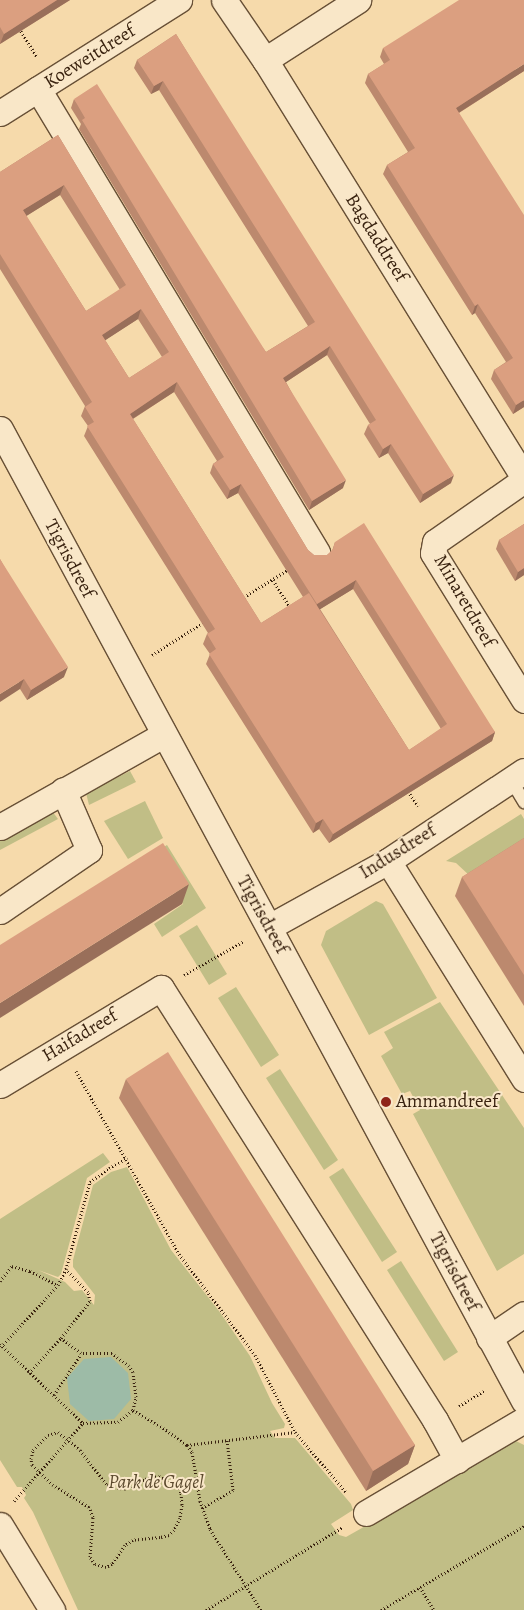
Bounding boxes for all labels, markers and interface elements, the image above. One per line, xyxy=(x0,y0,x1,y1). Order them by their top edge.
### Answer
street label: Koeweitdreef xyxy=(40,20,140,94)
street label: Bagdaddreef xyxy=(340,190,412,286)
street label: Tigrisdreef xyxy=(39,516,99,602)
street label: Minaretdreef xyxy=(428,551,500,651)
street label: Indusdreef xyxy=(356,820,440,884)
street label: Tigrisdreef xyxy=(231,872,293,958)
street label: Haifadreef xyxy=(38,1005,122,1067)
place label: Ammandreef xyxy=(396,1091,498,1113)
marker: Ammandreef xyxy=(380,1096,392,1108)
street label: Tigrisdreef xyxy=(424,1229,484,1315)
park label: Park de Gagel xyxy=(108,1472,204,1494)

